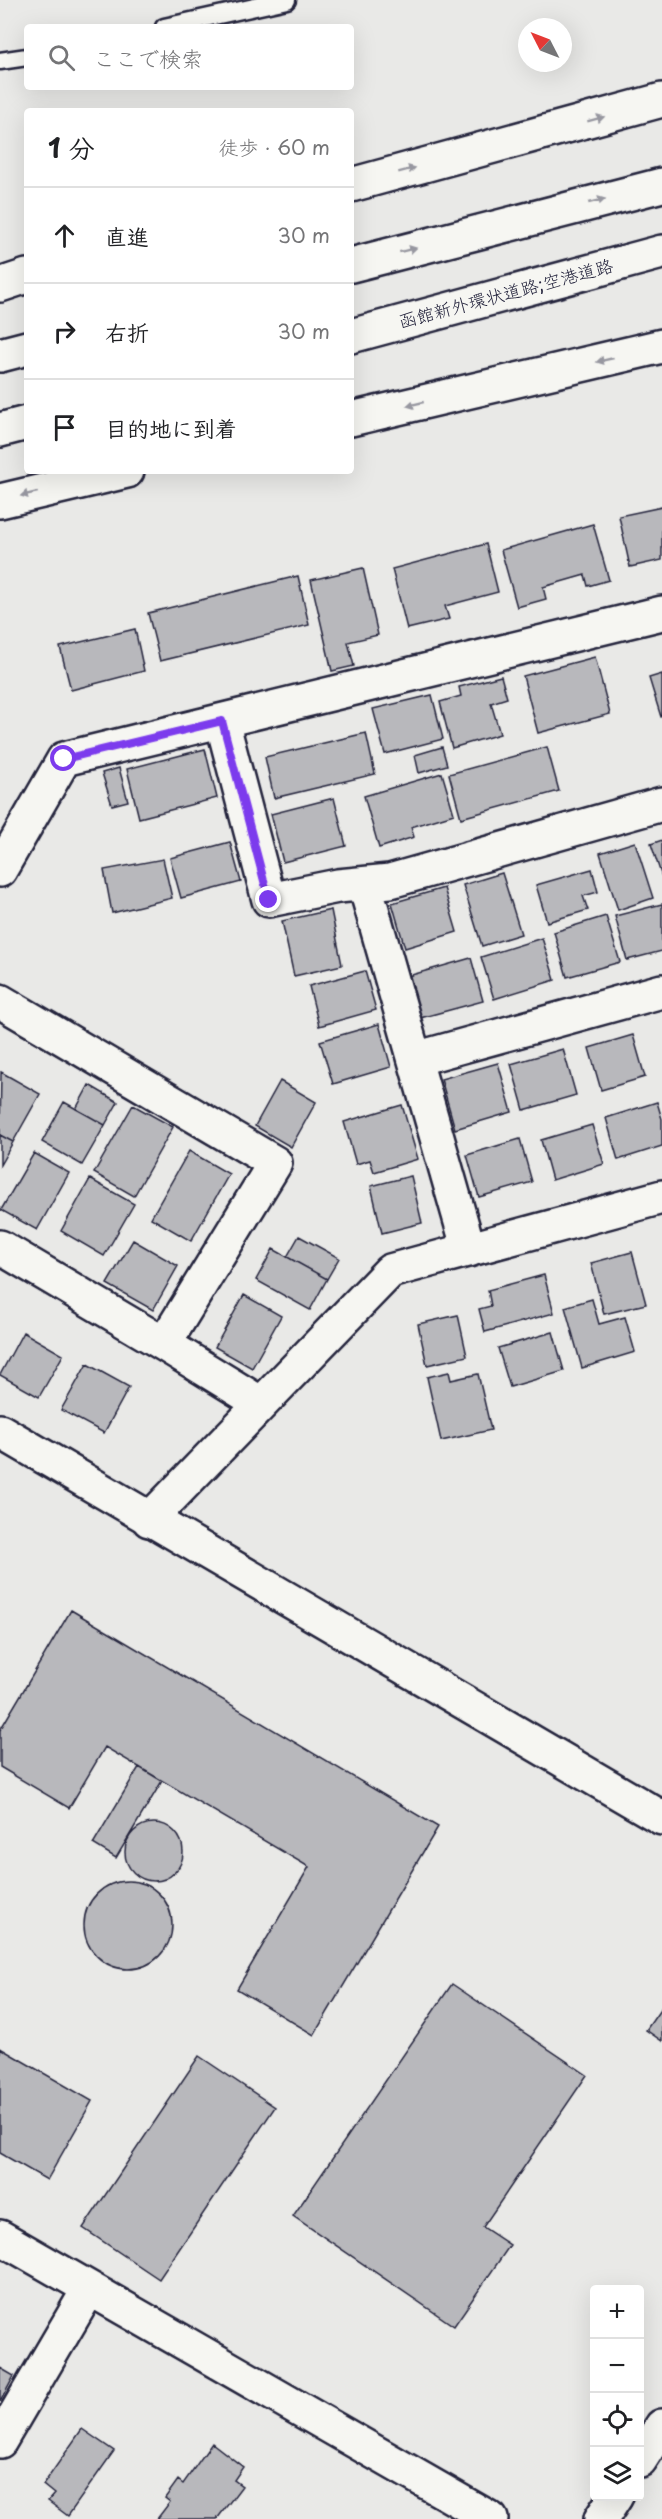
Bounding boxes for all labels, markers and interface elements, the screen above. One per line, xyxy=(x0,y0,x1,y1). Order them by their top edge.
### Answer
north arrow xyxy=(518,18,572,72)
search box xyxy=(24,24,354,90)
icon: search xyxy=(45,41,78,74)
text: ここで検索 xyxy=(93,41,203,74)
one-way arrow xyxy=(586,113,605,123)
text: 1 分 xyxy=(48,128,95,167)
text: 徒歩 · 60 m xyxy=(219,132,330,162)
one-way arrow xyxy=(399,165,417,174)
one-way arrow xyxy=(587,196,606,206)
icon: ahead xyxy=(48,219,81,252)
text: 直進 xyxy=(105,219,149,252)
text: 30 m xyxy=(277,220,330,250)
one-way arrow xyxy=(399,245,417,254)
street label: 函館新外環状道路;空港道路 xyxy=(395,251,616,334)
icon: right xyxy=(48,315,81,348)
text: 右折 xyxy=(105,315,149,348)
text: 30 m xyxy=(277,316,330,346)
one-way arrow xyxy=(596,355,614,365)
one-way arrow xyxy=(405,400,424,409)
icon: arrive xyxy=(48,411,81,444)
text: 目的地に到着 xyxy=(105,411,237,444)
one-way arrow xyxy=(20,489,38,499)
route start xyxy=(50,745,76,771)
route end xyxy=(255,886,281,912)
map controls xyxy=(590,2285,644,2501)
button: + xyxy=(590,2285,644,2339)
button: − xyxy=(590,2339,644,2393)
button: locate xyxy=(590,2393,644,2447)
button: layers xyxy=(590,2447,644,2501)

